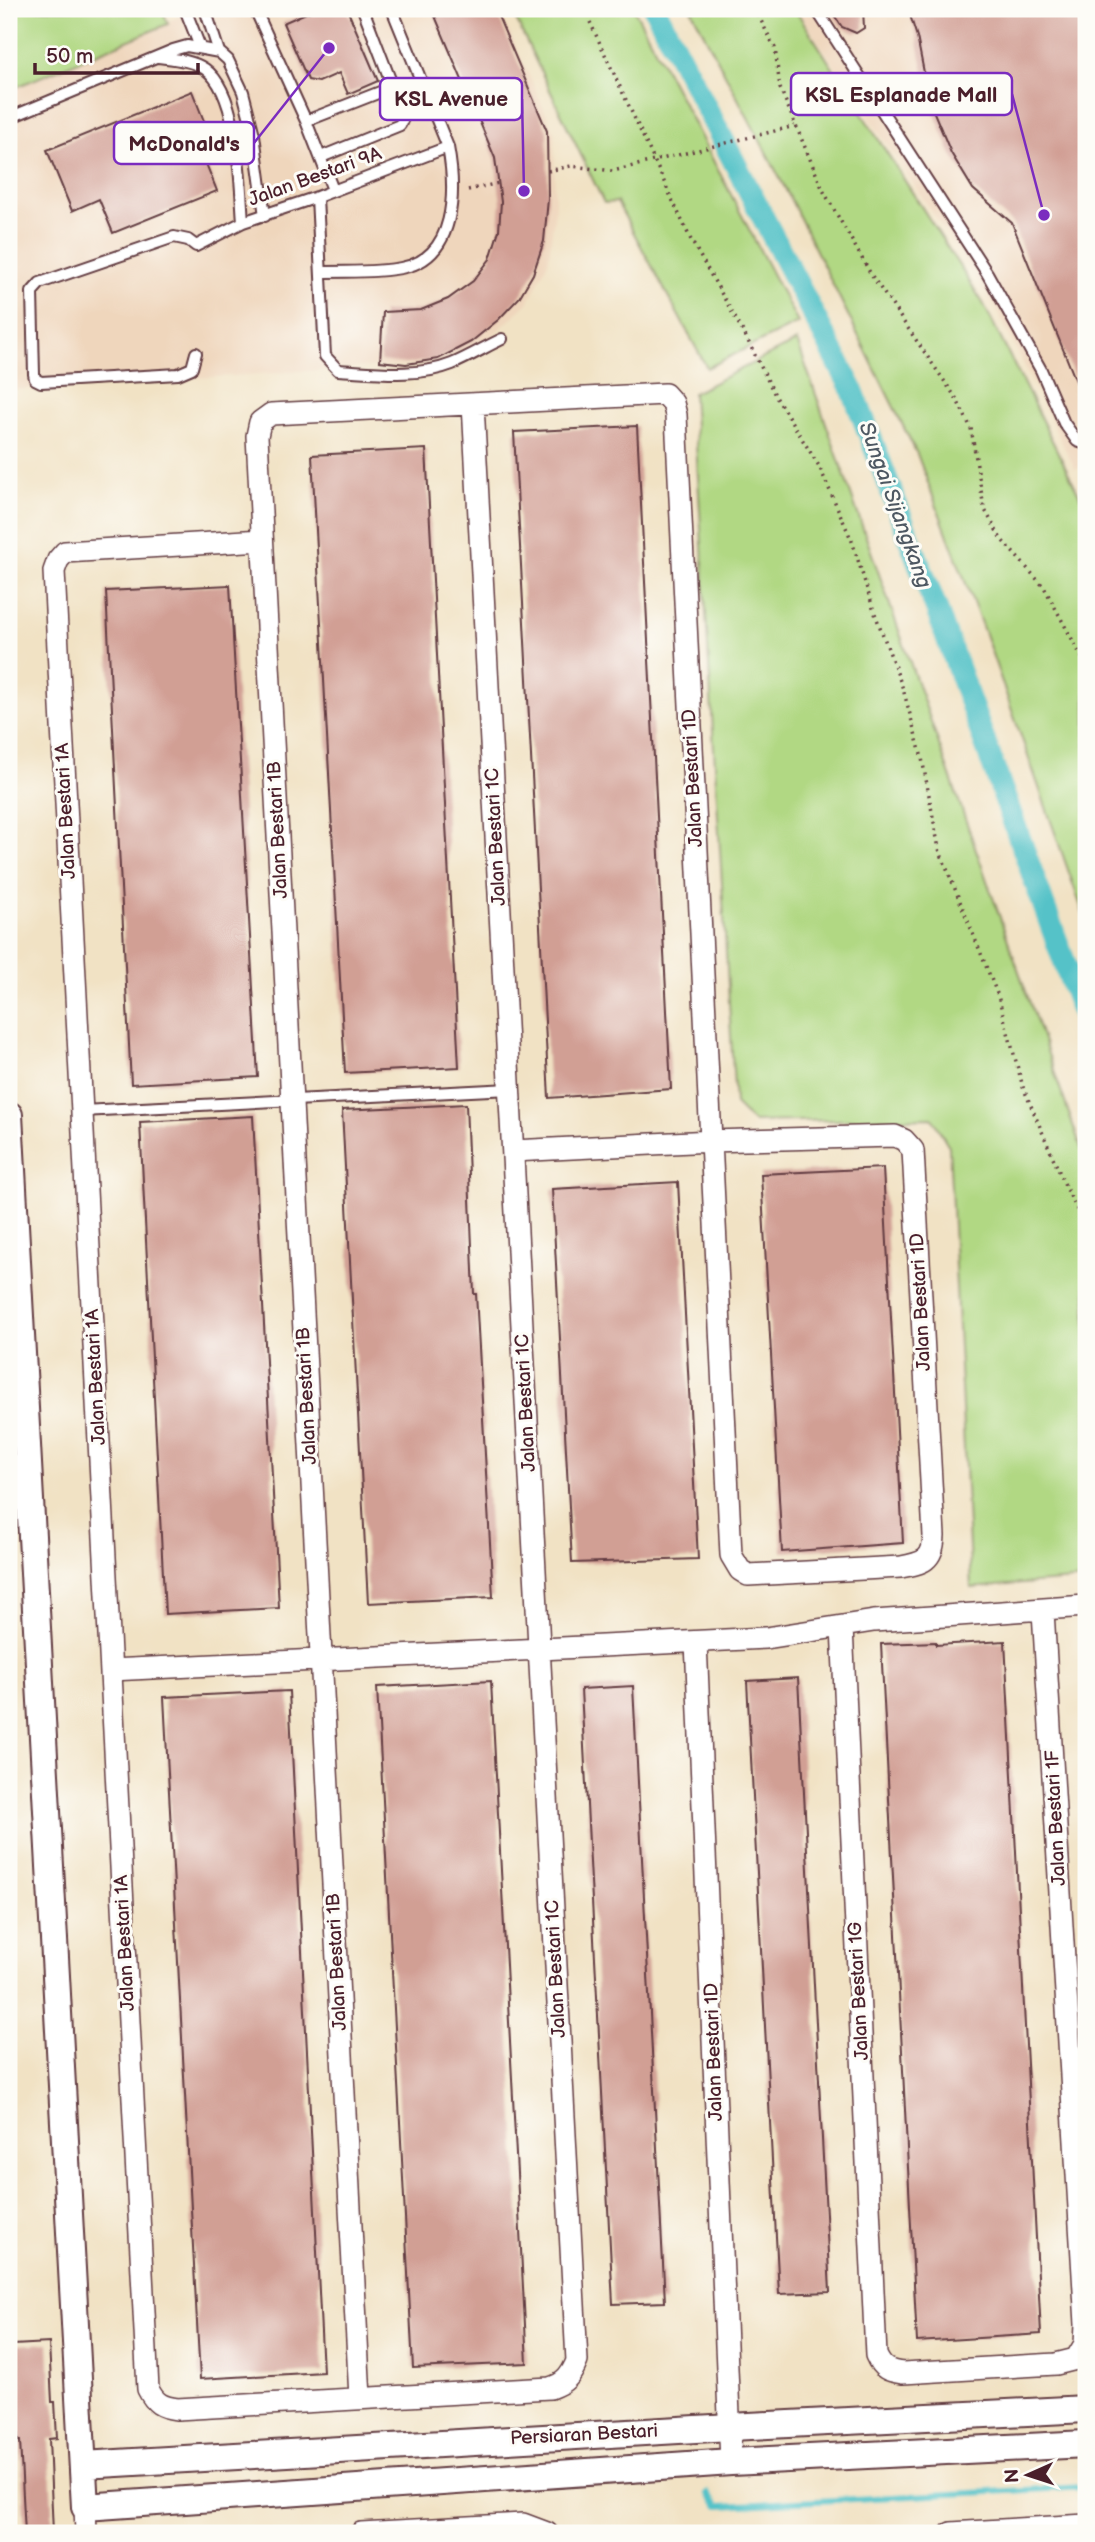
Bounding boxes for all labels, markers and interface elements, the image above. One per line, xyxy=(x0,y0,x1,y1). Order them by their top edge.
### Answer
scale bar xyxy=(35,32,198,76)
text: 50 m xyxy=(46,44,93,69)
callout: KSL Esplanade Mall xyxy=(791,73,1012,115)
callout: KSL Avenue xyxy=(380,78,522,120)
text: KSL Esplanade Mall xyxy=(805,83,997,108)
text: KSL Avenue xyxy=(394,87,508,112)
callout: McDonald's xyxy=(114,122,254,164)
text: McDonald's xyxy=(128,132,240,157)
street label: Jalan Bestari 9A xyxy=(245,142,385,212)
water label: Sungai Sijangkang xyxy=(853,419,937,592)
street label: Jalan Bestari 1D xyxy=(678,708,708,848)
street label: Jalan Bestari 1A xyxy=(51,742,81,880)
street label: Jalan Bestari 1B xyxy=(263,761,293,899)
street label: Jalan Bestari 1C xyxy=(481,767,511,907)
street label: Jalan Bestari 1D xyxy=(906,1232,936,1372)
street label: Jalan Bestari 1A xyxy=(81,1308,111,1446)
street label: Jalan Bestari 1B xyxy=(292,1327,322,1465)
street label: Jalan Bestari 1C xyxy=(511,1333,541,1473)
street label: Jalan Bestari 1F xyxy=(1041,1749,1071,1886)
street label: Jalan Bestari 1A xyxy=(110,1874,140,2012)
street label: Jalan Bestari 1B xyxy=(322,1893,352,2031)
street label: Jalan Bestari 1C xyxy=(541,1899,571,2039)
street label: Jalan Bestari 1G xyxy=(844,1921,874,2061)
street label: Jalan Bestari 1D xyxy=(700,1982,728,2122)
street label: Persiaran Bestari xyxy=(509,2420,659,2450)
north arrow xyxy=(993,2440,1064,2510)
text: N xyxy=(1001,2468,1024,2484)

